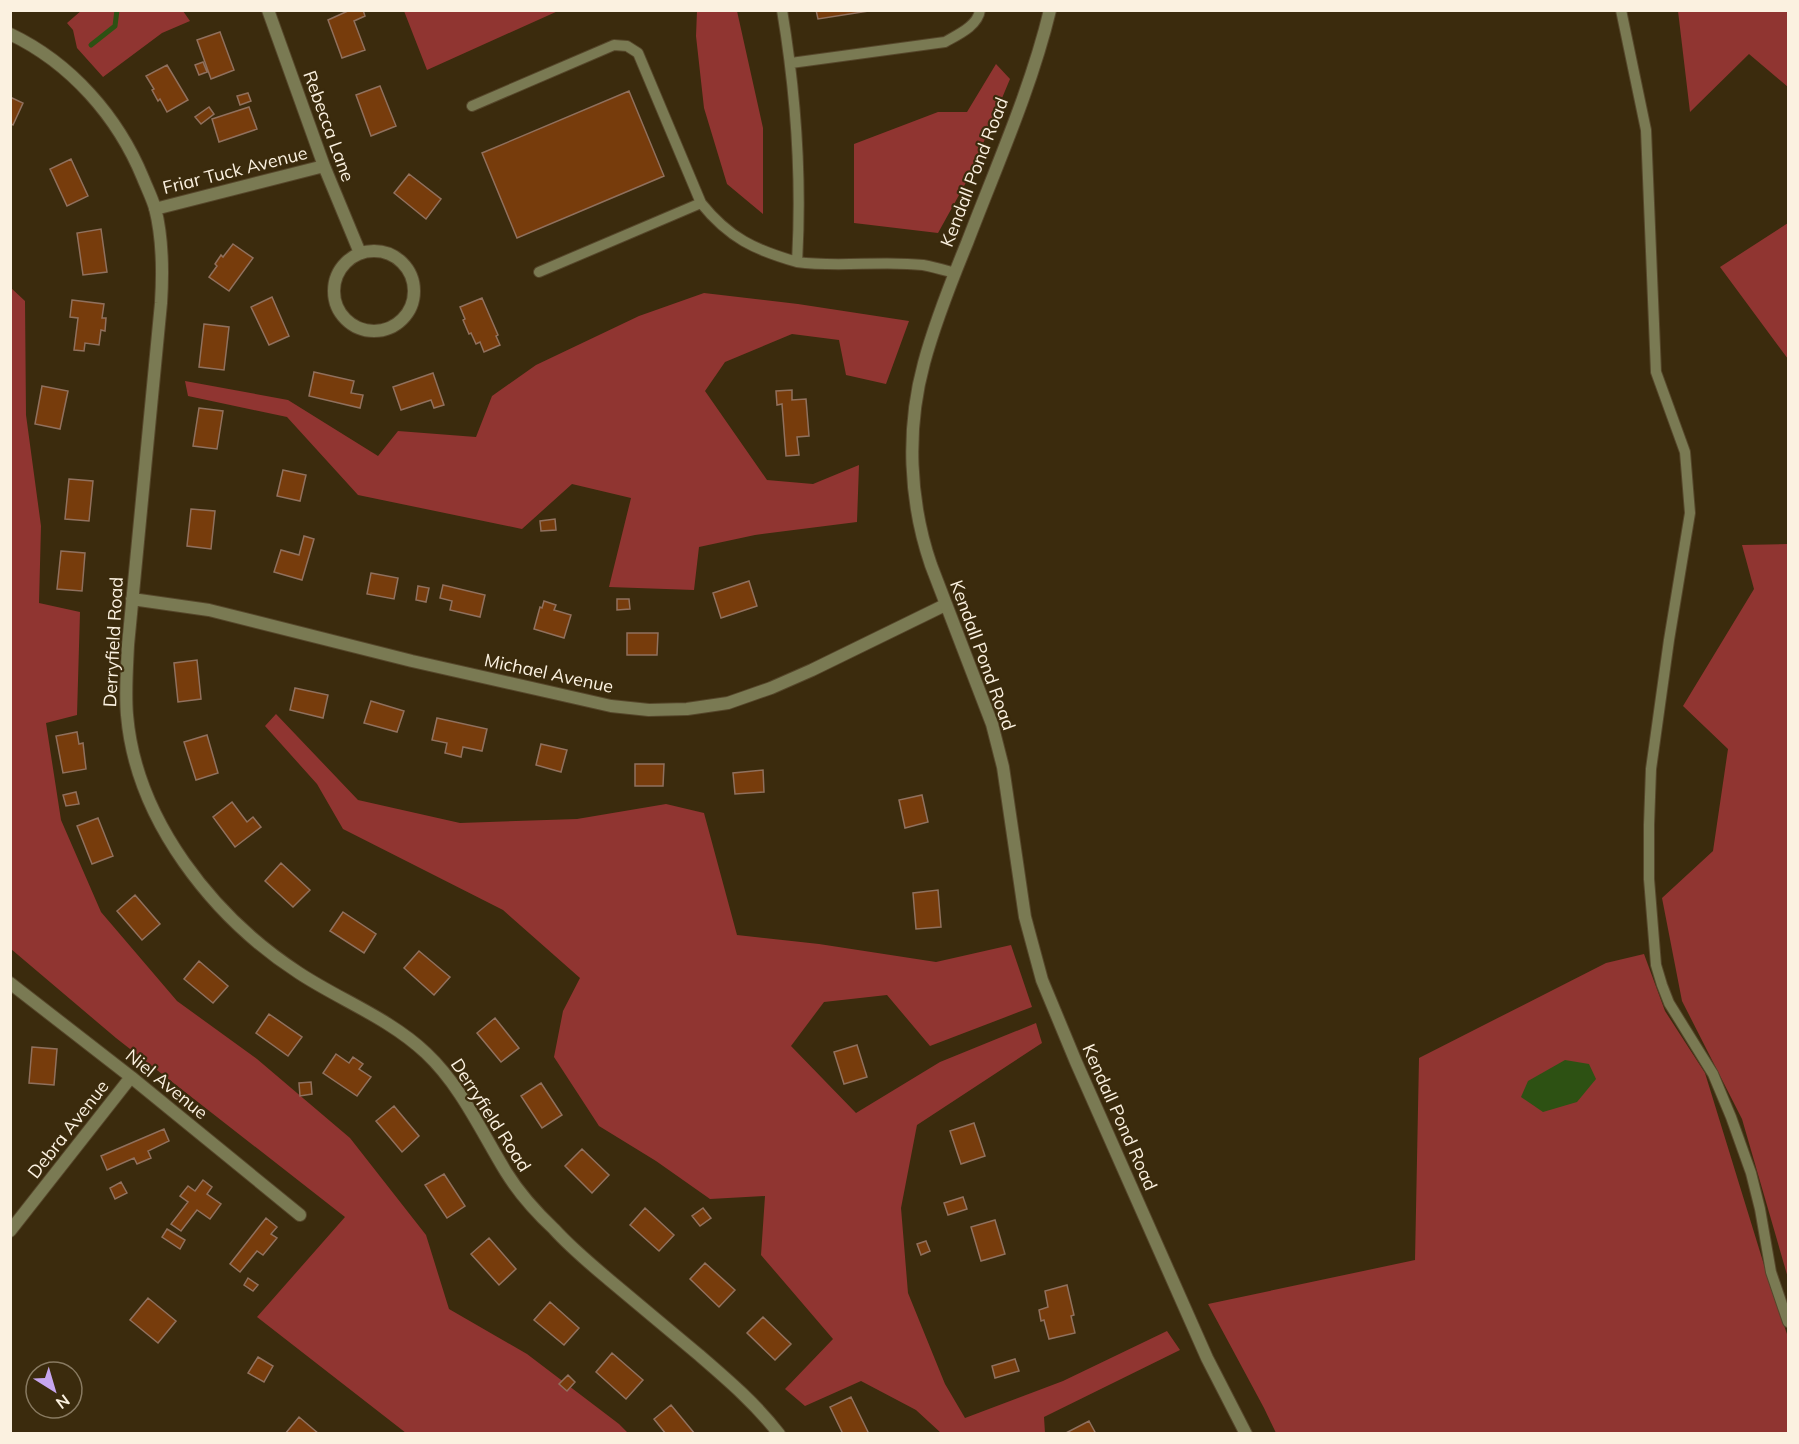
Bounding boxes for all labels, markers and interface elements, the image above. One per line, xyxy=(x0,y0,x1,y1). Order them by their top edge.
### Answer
street label: Rebecca Lane xyxy=(298,67,360,185)
street label: Kendall Pond Road xyxy=(935,94,1013,250)
street label: Friar Tuck Avenue xyxy=(160,141,310,199)
street label: Derryfield Road xyxy=(98,576,128,708)
street label: Kendall Pond Road xyxy=(945,577,1021,733)
street label: Michael Avenue xyxy=(482,648,616,698)
street label: Kendall Pond Road xyxy=(1077,1040,1163,1194)
street label: Niel Avenue xyxy=(121,1044,213,1124)
street label: Derryfield Road xyxy=(446,1054,536,1176)
street label: Debra Avenue xyxy=(22,1075,114,1183)
north arrow xyxy=(24,1360,84,1420)
text: N xyxy=(52,1390,74,1414)

